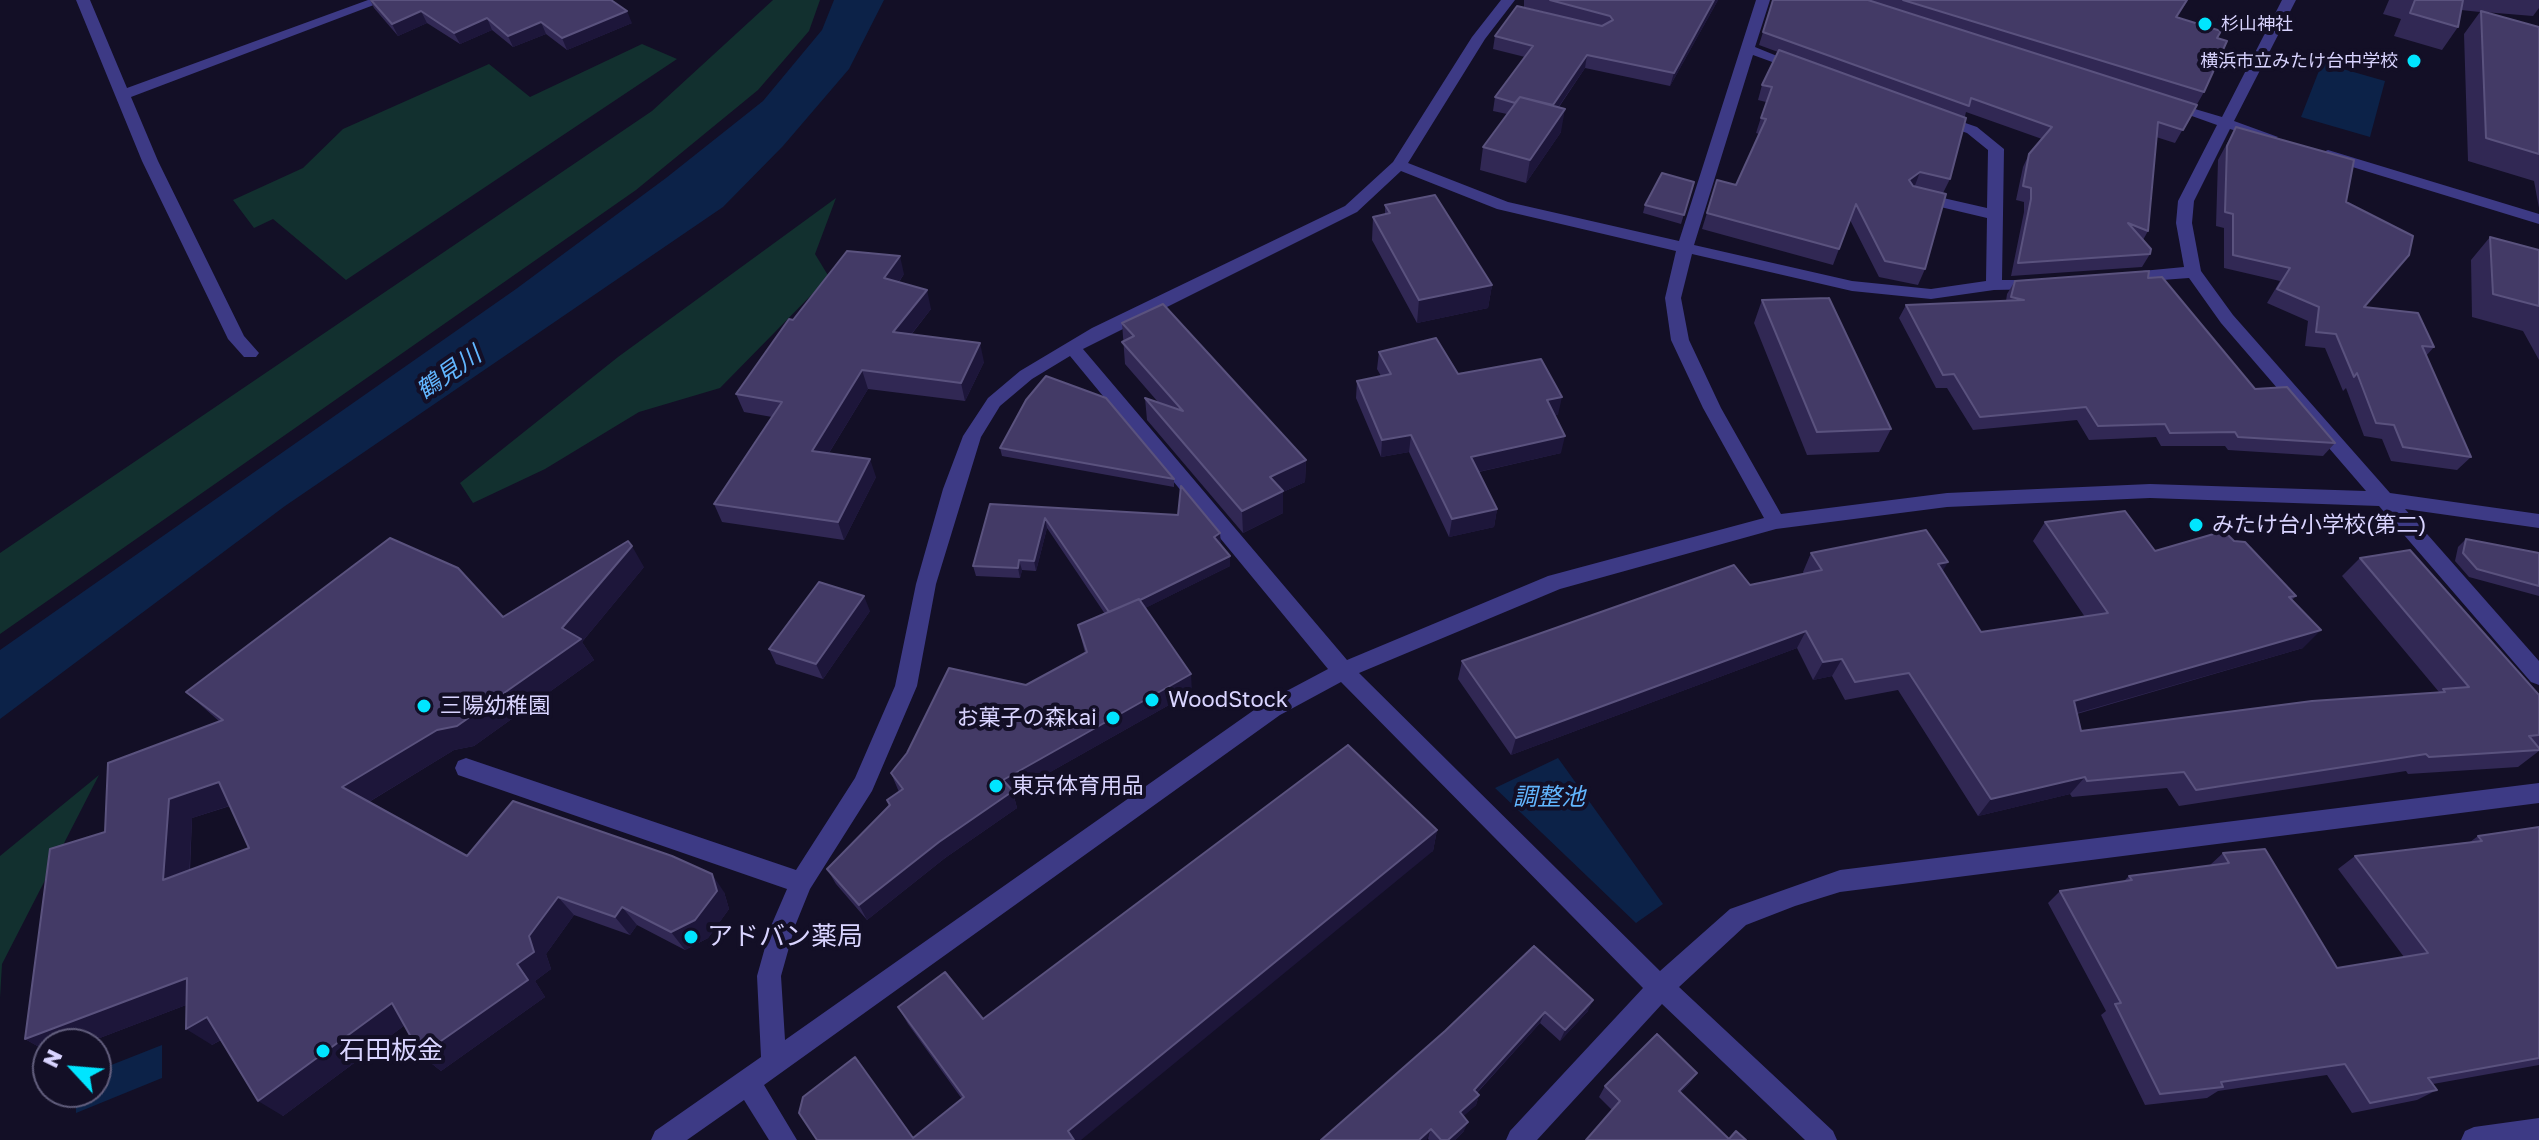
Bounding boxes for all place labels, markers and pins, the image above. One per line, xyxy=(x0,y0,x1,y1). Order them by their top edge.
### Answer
place label: 杉山神社 xyxy=(2221,13,2293,35)
marker: 杉山神社 xyxy=(2196,15,2214,33)
place label: 横浜市立みたけ台中学校 xyxy=(2200,50,2398,72)
marker: 横浜市立みたけ台中学校 xyxy=(2405,52,2423,70)
place label: みたけ台小学校(第二) xyxy=(2212,512,2427,538)
marker: みたけ台小学校(第二) xyxy=(2187,516,2205,534)
place label: WoodStock xyxy=(1168,687,1288,713)
marker: WoodStock xyxy=(1143,691,1161,709)
place label: 三陽幼稚園 xyxy=(440,693,550,719)
marker: 三陽幼稚園 xyxy=(415,697,433,715)
place label: お菓子の森kai xyxy=(956,705,1097,731)
marker: お菓子の森kai xyxy=(1104,709,1122,727)
place label: 東京体育用品 xyxy=(1012,773,1144,799)
marker: 東京体育用品 xyxy=(987,777,1005,795)
place label: アドバン薬局 xyxy=(707,921,863,953)
marker: アドバン薬局 xyxy=(682,928,700,946)
place label: 石田板金 xyxy=(339,1035,443,1067)
marker: 石田板金 xyxy=(314,1042,332,1060)

